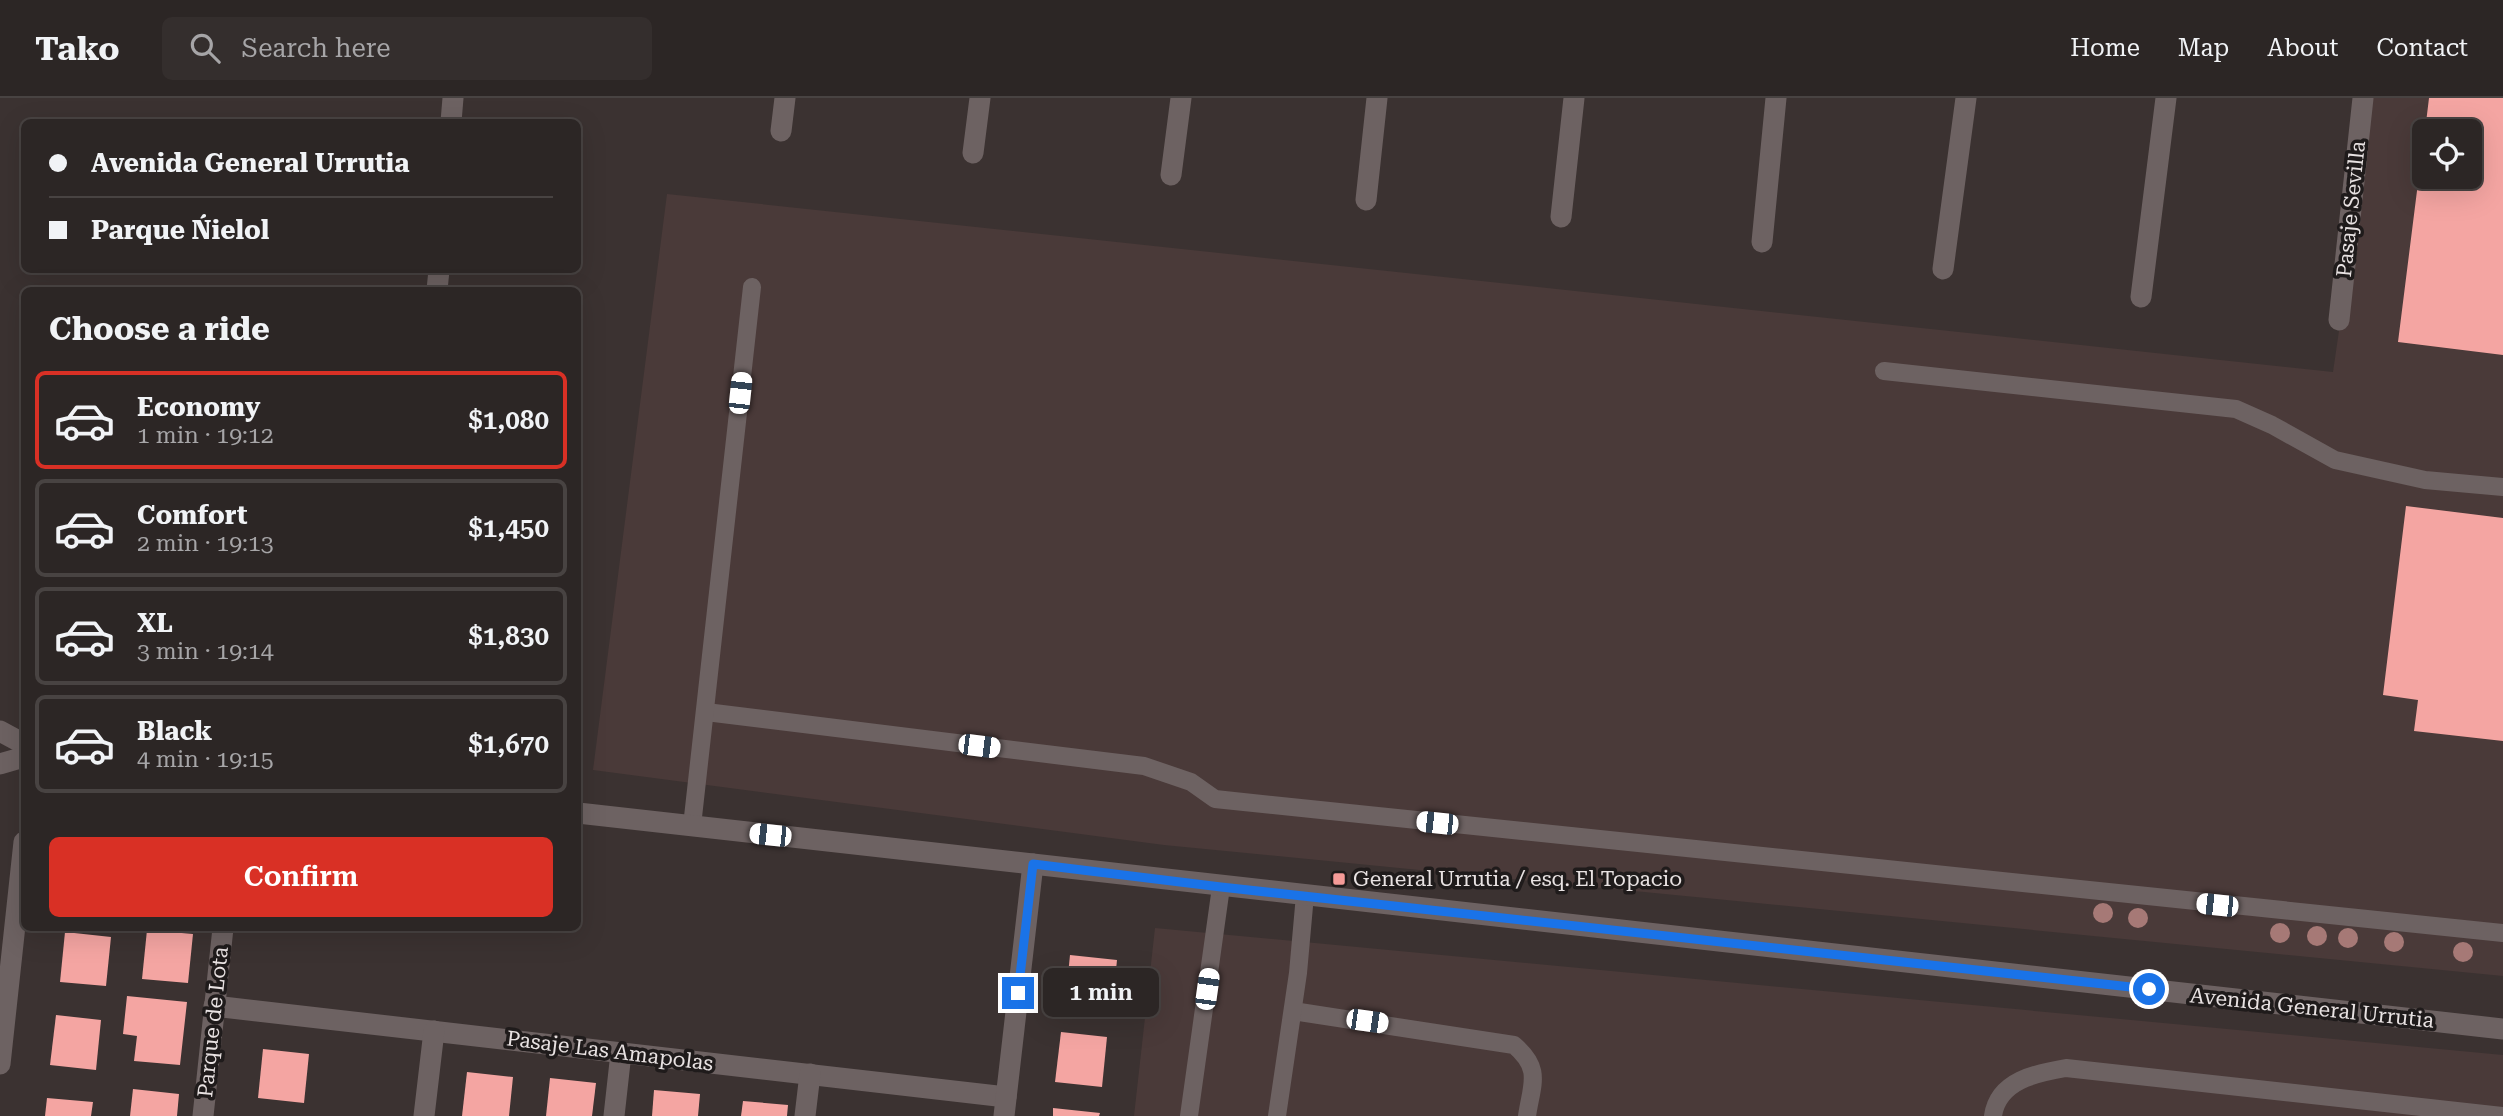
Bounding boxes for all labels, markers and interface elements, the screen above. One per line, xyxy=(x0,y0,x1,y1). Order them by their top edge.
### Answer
search box xyxy=(162,17,652,80)
text: Tako xyxy=(35,29,120,68)
icon: search xyxy=(186,29,224,67)
text: Search here xyxy=(242,33,390,63)
text: Home xyxy=(2070,34,2140,62)
text: Map xyxy=(2178,34,2229,62)
text: About xyxy=(2267,34,2338,62)
text: Contact xyxy=(2376,34,2468,62)
map controls xyxy=(2412,119,2482,189)
button: locate xyxy=(2412,119,2482,189)
street label: Pasaje Sevilla xyxy=(2332,139,2370,278)
text: Avenida General Urrutia xyxy=(91,148,409,178)
text: Parque Ńielol xyxy=(91,215,269,245)
text: Choose a ride xyxy=(49,310,270,348)
car xyxy=(728,371,753,415)
icon: car xyxy=(53,389,116,452)
text: Economy xyxy=(137,392,260,422)
text: $1,080 xyxy=(468,405,549,435)
text: 1 min · 19:12 xyxy=(137,422,274,449)
icon: car xyxy=(53,497,116,560)
text: Comfort xyxy=(137,500,247,530)
text: $1,450 xyxy=(468,513,549,543)
text: 2 min · 19:13 xyxy=(137,530,274,557)
icon: car xyxy=(53,605,116,668)
text: XL xyxy=(137,608,173,638)
text: $1,830 xyxy=(468,621,549,651)
text: 3 min · 19:14 xyxy=(137,638,274,665)
icon: car xyxy=(53,713,116,776)
text: Black xyxy=(137,716,212,746)
text: $1,670 xyxy=(468,729,549,759)
car xyxy=(957,733,1002,759)
text: 4 min · 19:15 xyxy=(137,746,274,773)
car xyxy=(1416,810,1459,836)
car xyxy=(749,822,792,848)
button: Confirm xyxy=(49,837,553,917)
place label: General Urrutia / esq. El Topacio xyxy=(1353,867,1682,891)
marker: General Urrutia / esq. El Topacio xyxy=(1331,871,1347,887)
car xyxy=(2196,892,2239,918)
street label: Parque de Lota xyxy=(193,945,233,1099)
car xyxy=(1194,967,1221,1011)
callout: 1 min xyxy=(1042,968,1158,1018)
route start xyxy=(2133,973,2165,1005)
route end xyxy=(1002,977,1034,1009)
text: 1 min xyxy=(1069,979,1133,1006)
street label: Avenida General Urrutia xyxy=(2189,983,2436,1033)
car xyxy=(1345,1008,1390,1034)
street label: Pasaje Las Amapolas xyxy=(505,1026,715,1076)

